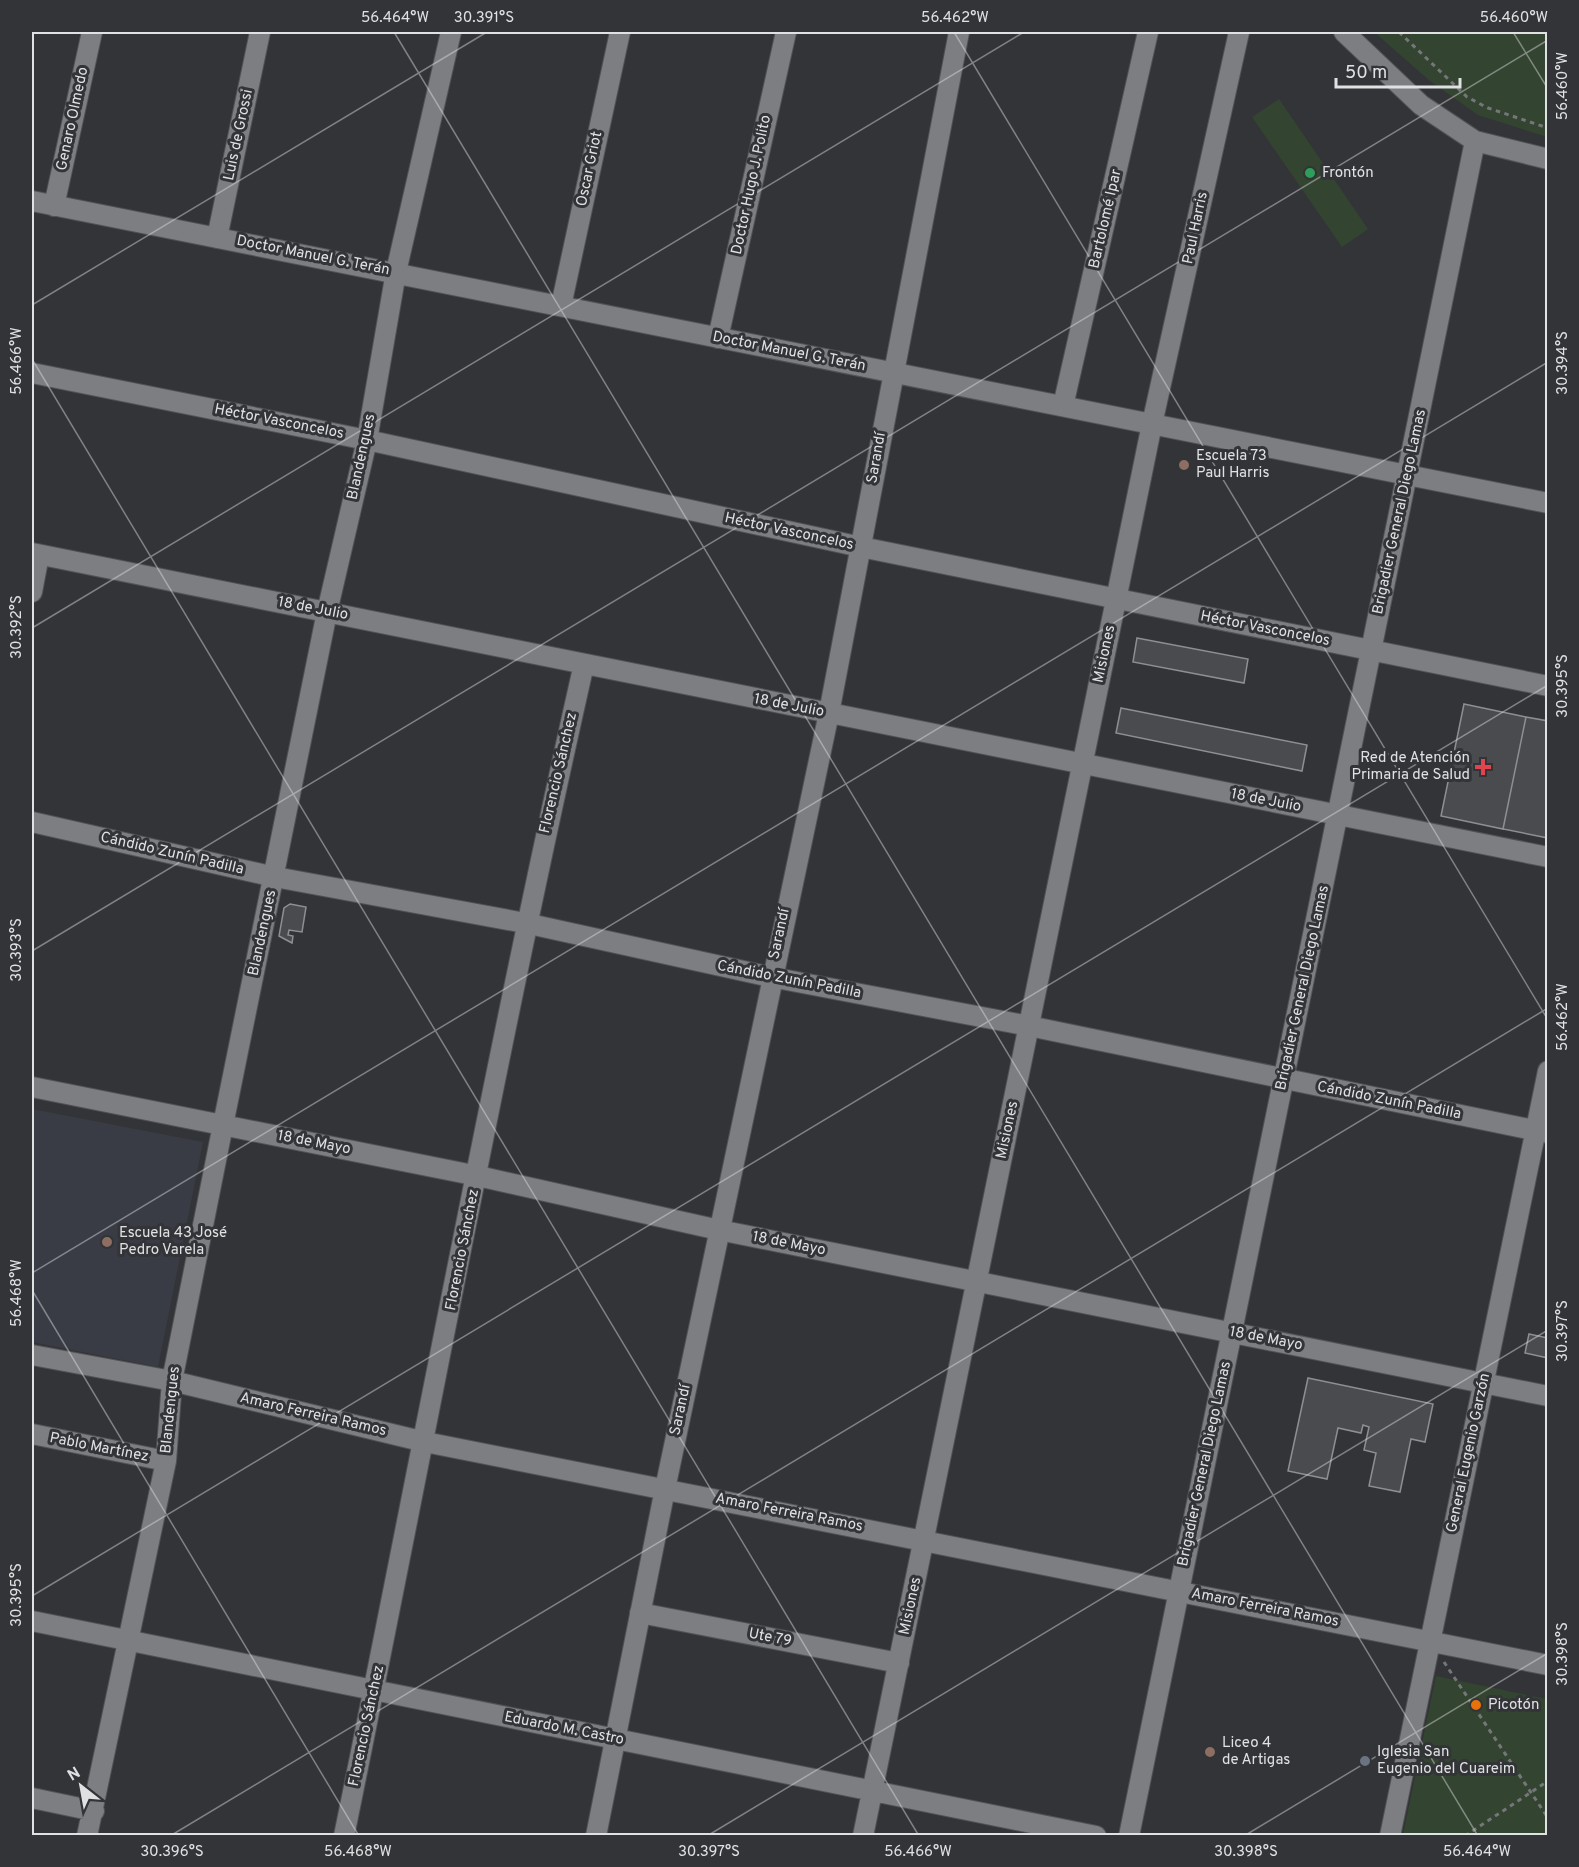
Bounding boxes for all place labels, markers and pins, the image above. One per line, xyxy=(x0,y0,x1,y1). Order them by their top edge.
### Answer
place label: Frontón xyxy=(1322,164,1374,183)
marker: Frontón xyxy=(1303,166,1317,180)
place label: Escuela 73 Paul Harris xyxy=(1196,447,1269,483)
marker: Escuela 73 Paul Harris xyxy=(1177,458,1191,472)
place label: Red de Atención Primaria de Salud xyxy=(1352,749,1470,785)
marker: Red de Atención Primaria de Salud xyxy=(1474,758,1492,776)
place label: Escuela 43 José Pedro Varela xyxy=(119,1224,227,1260)
marker: Escuela 43 José Pedro Varela xyxy=(100,1235,114,1249)
place label: Picotón xyxy=(1488,1696,1539,1715)
marker: Picotón xyxy=(1469,1698,1483,1712)
place label: Liceo 4 de Artigas xyxy=(1222,1734,1290,1770)
place label: Iglesia San Eugenio del Cuareim xyxy=(1377,1743,1515,1779)
marker: Liceo 4 de Artigas xyxy=(1203,1745,1217,1759)
marker: Iglesia San Eugenio del Cuareim xyxy=(1358,1754,1372,1768)

